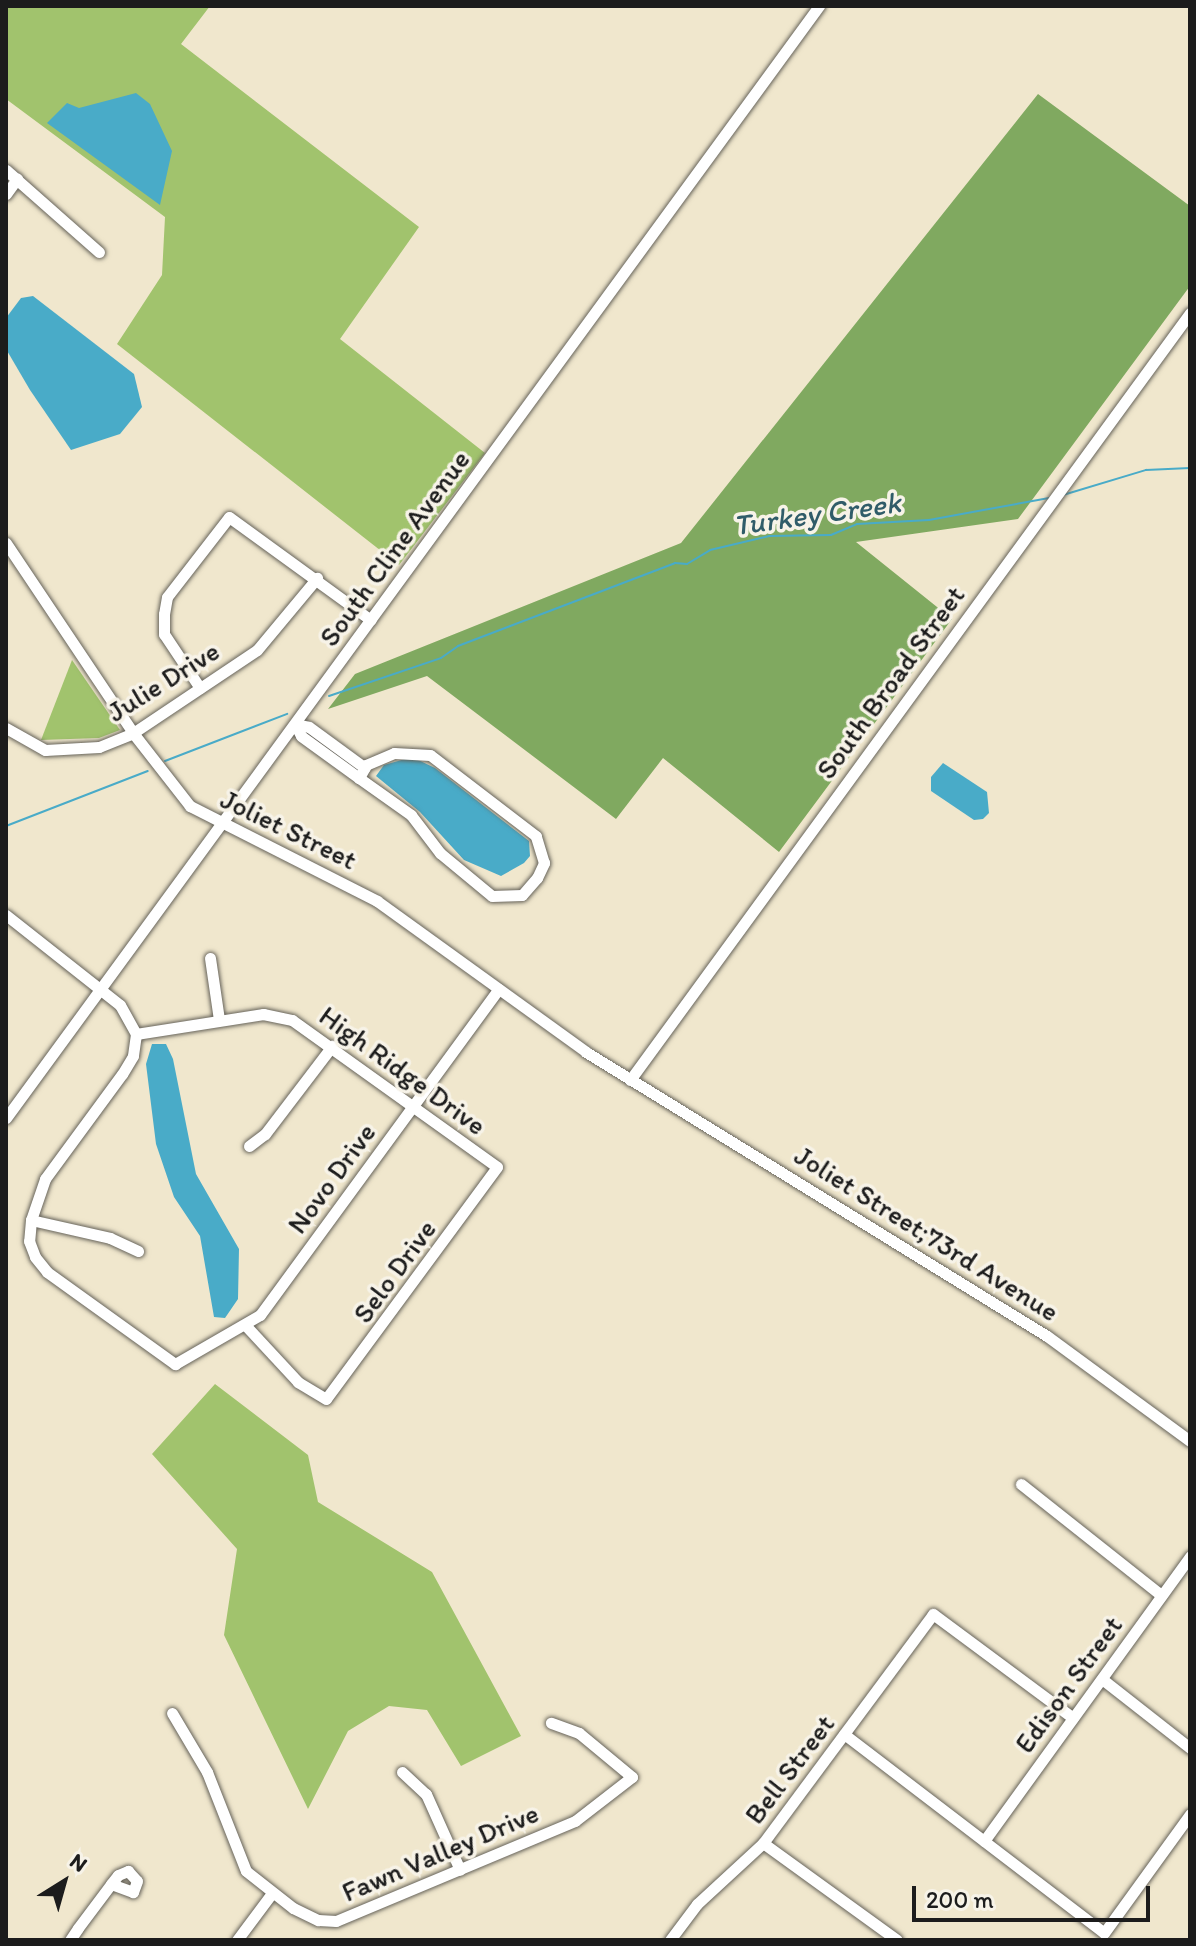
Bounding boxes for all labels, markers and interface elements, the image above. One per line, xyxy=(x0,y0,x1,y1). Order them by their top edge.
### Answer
street label: South Cline Avenue xyxy=(312,444,476,652)
water label: Turkey Creek xyxy=(731,484,903,544)
street label: South Broad Street xyxy=(809,579,971,785)
street label: Julie Drive xyxy=(100,633,226,729)
street label: Joliet Street xyxy=(216,782,362,876)
street label: High Ridge Drive xyxy=(313,998,493,1142)
street label: Novo Drive xyxy=(279,1116,383,1240)
street label: Joliet Street;73rd Avenue xyxy=(790,1138,1064,1328)
street label: Selo Drive xyxy=(345,1212,443,1330)
street label: Edison Street xyxy=(1007,1609,1129,1759)
street label: Bell Street xyxy=(737,1708,841,1830)
street label: Fawn Valley Drive xyxy=(337,1796,543,1908)
north arrow xyxy=(24,1842,104,1922)
text: N xyxy=(65,1847,93,1878)
scale bar xyxy=(916,1870,1154,1920)
text: 200 m xyxy=(926,1885,994,1914)

